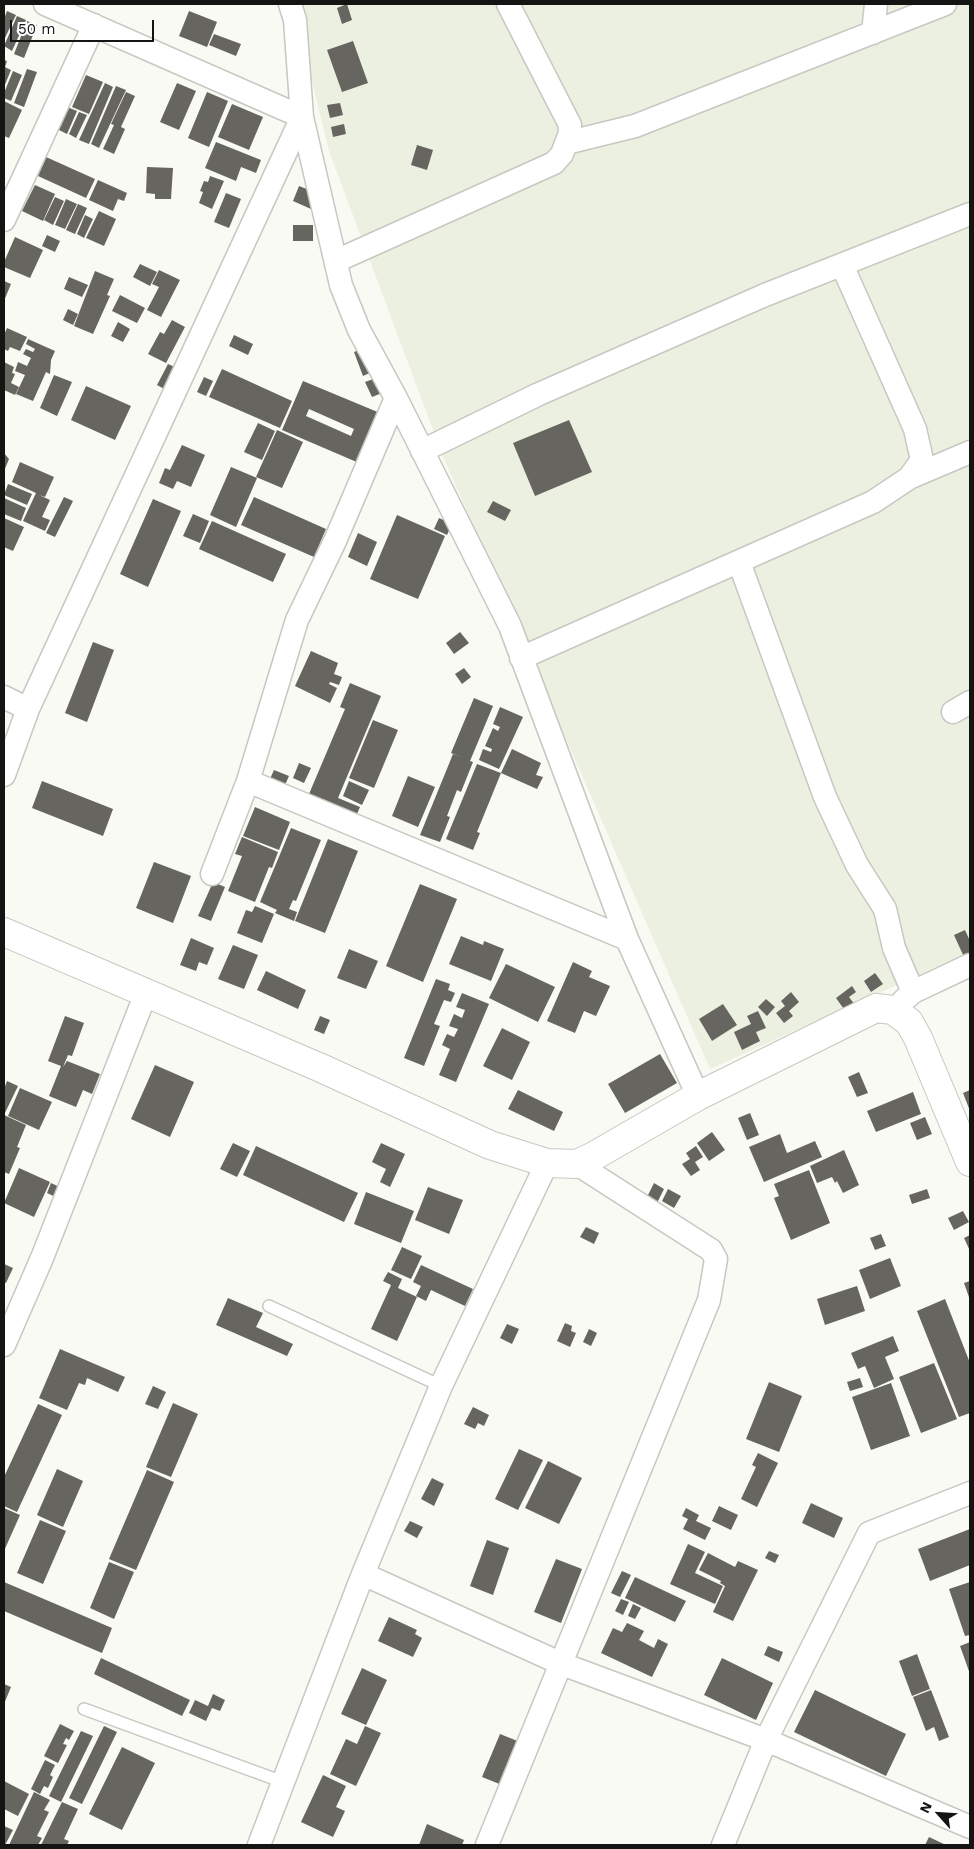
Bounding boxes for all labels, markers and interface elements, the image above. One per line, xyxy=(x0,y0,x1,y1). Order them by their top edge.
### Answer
scale bar xyxy=(12,10,156,42)
text: 50 m xyxy=(18,20,55,38)
north arrow xyxy=(914,1789,964,1839)
text: N xyxy=(916,1799,935,1816)

